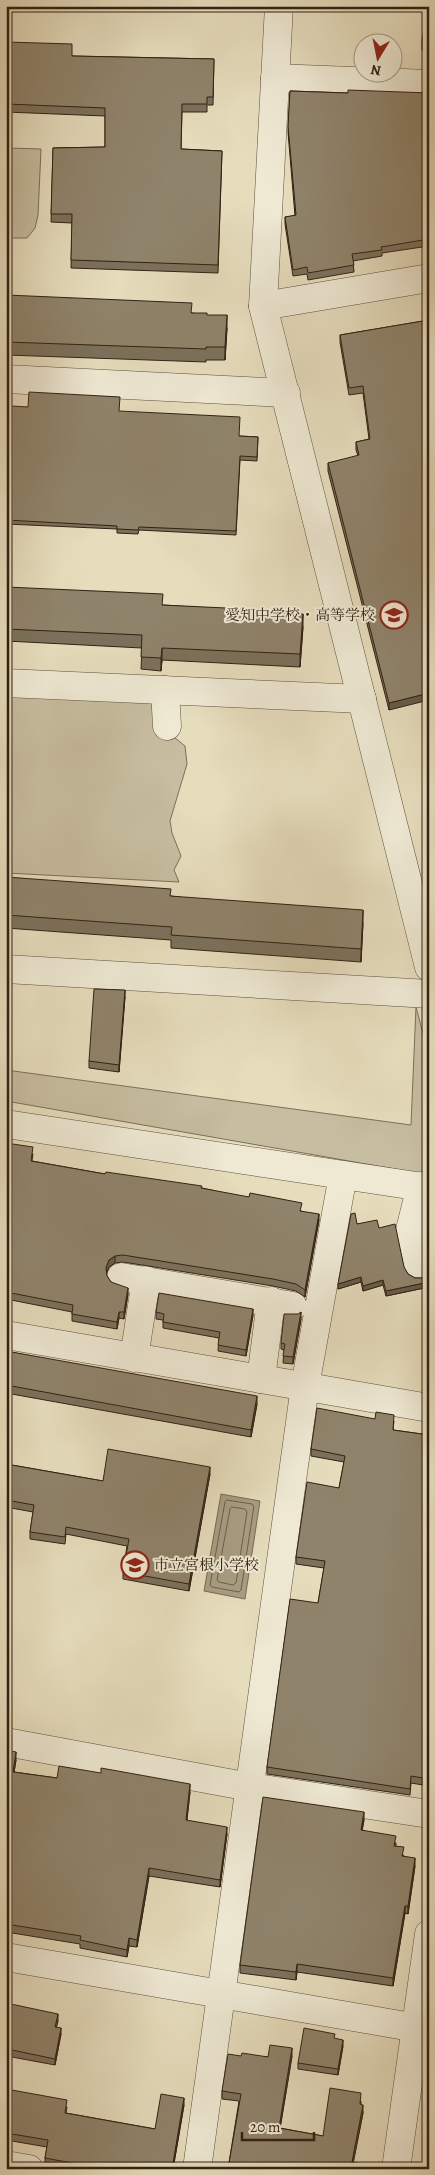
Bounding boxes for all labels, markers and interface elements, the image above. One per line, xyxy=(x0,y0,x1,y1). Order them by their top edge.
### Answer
north arrow xyxy=(352,32,402,82)
text: N xyxy=(369,60,383,81)
school or university icon: 愛知中学校・高等学校 xyxy=(379,600,409,630)
place label: 愛知中学校・高等学校 xyxy=(225,605,375,625)
school or university icon: 市立宮根小学校 xyxy=(120,1550,150,1580)
place label: 市立宮根小学校 xyxy=(154,1555,259,1575)
scale bar xyxy=(242,2110,315,2142)
text: 20 m xyxy=(250,2117,281,2137)

